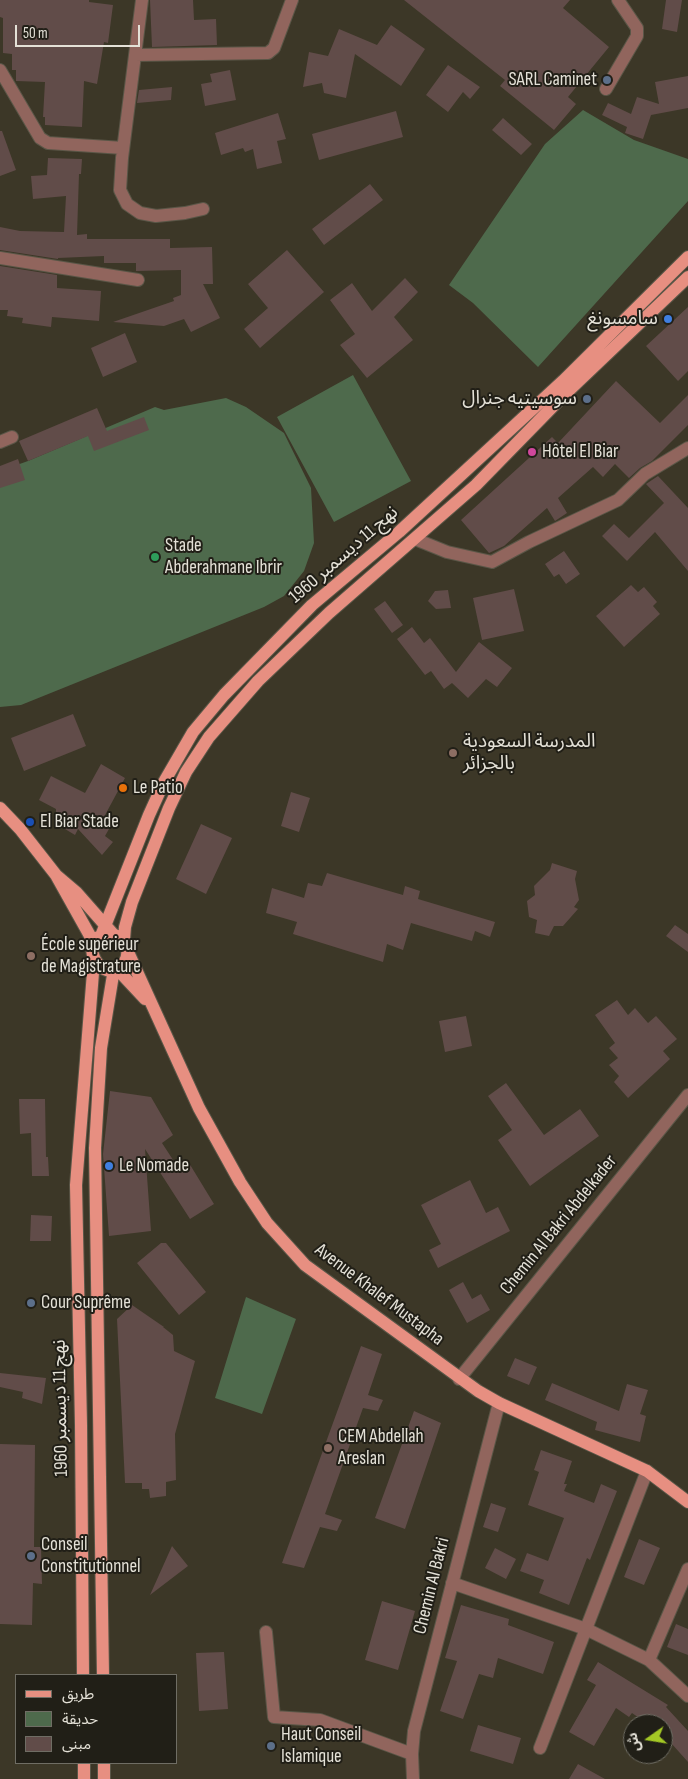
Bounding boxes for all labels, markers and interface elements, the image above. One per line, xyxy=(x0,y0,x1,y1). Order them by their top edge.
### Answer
scale bar xyxy=(18,15,142,47)
text: 50 m xyxy=(23,24,48,43)
place label: SARL Caminet xyxy=(508,69,597,91)
marker: SARL Caminet xyxy=(601,74,613,86)
place label: سامسونغ xyxy=(587,308,658,330)
marker: سامسونغ xyxy=(662,313,674,325)
place label: سوسيتيه جنرال xyxy=(462,388,577,410)
marker: سوسيتيه جنرال xyxy=(581,393,593,405)
place label: Hôtel El Biar xyxy=(542,441,619,463)
marker: Hôtel El Biar xyxy=(526,446,538,458)
street label: نهج 11 ديسمبر 1960 xyxy=(285,501,403,609)
place label: Stade Abderahmane Ibrir xyxy=(165,535,282,579)
marker: Stade Abderahmane Ibrir xyxy=(149,551,161,563)
place label: المدرسة السعودية بالجزائر xyxy=(463,731,596,775)
marker: المدرسة السعودية بالجزائر xyxy=(447,747,459,759)
place label: Le Patio xyxy=(133,777,183,799)
marker: Le Patio xyxy=(117,782,129,794)
place label: El Biar Stade xyxy=(40,811,119,833)
marker: El Biar Stade xyxy=(24,816,36,828)
place label: École supérieur de Magistrature xyxy=(41,934,141,978)
marker: École supérieur de Magistrature xyxy=(25,950,37,962)
street label: Chemin Al Bakri Abdelkader xyxy=(496,1151,622,1299)
place label: Le Nomade xyxy=(119,1155,189,1177)
marker: Le Nomade xyxy=(103,1160,115,1172)
street label: Avenue Khalef Mustapha xyxy=(310,1239,448,1351)
place label: Cour Suprême xyxy=(41,1292,131,1314)
marker: Cour Suprême xyxy=(25,1297,37,1309)
street label: نهج 11 ديسمبر 1960 xyxy=(48,1339,74,1477)
place label: CEM Abdellah Areslan xyxy=(338,1426,424,1470)
marker: CEM Abdellah Areslan xyxy=(322,1442,334,1454)
place label: Conseil Constitutionnel xyxy=(41,1534,141,1578)
street label: Chemin Al Bakri xyxy=(409,1535,455,1637)
marker: Conseil Constitutionnel xyxy=(25,1550,37,1562)
legend xyxy=(15,1674,178,1764)
text: طريق xyxy=(62,1685,94,1704)
text: حديقة xyxy=(62,1710,98,1729)
north arrow xyxy=(623,1714,673,1764)
place label: Haut Conseil Islamique xyxy=(281,1724,361,1768)
text: ش xyxy=(623,1731,644,1754)
text: مبنى xyxy=(62,1735,91,1754)
marker: Haut Conseil Islamique xyxy=(265,1740,277,1752)

